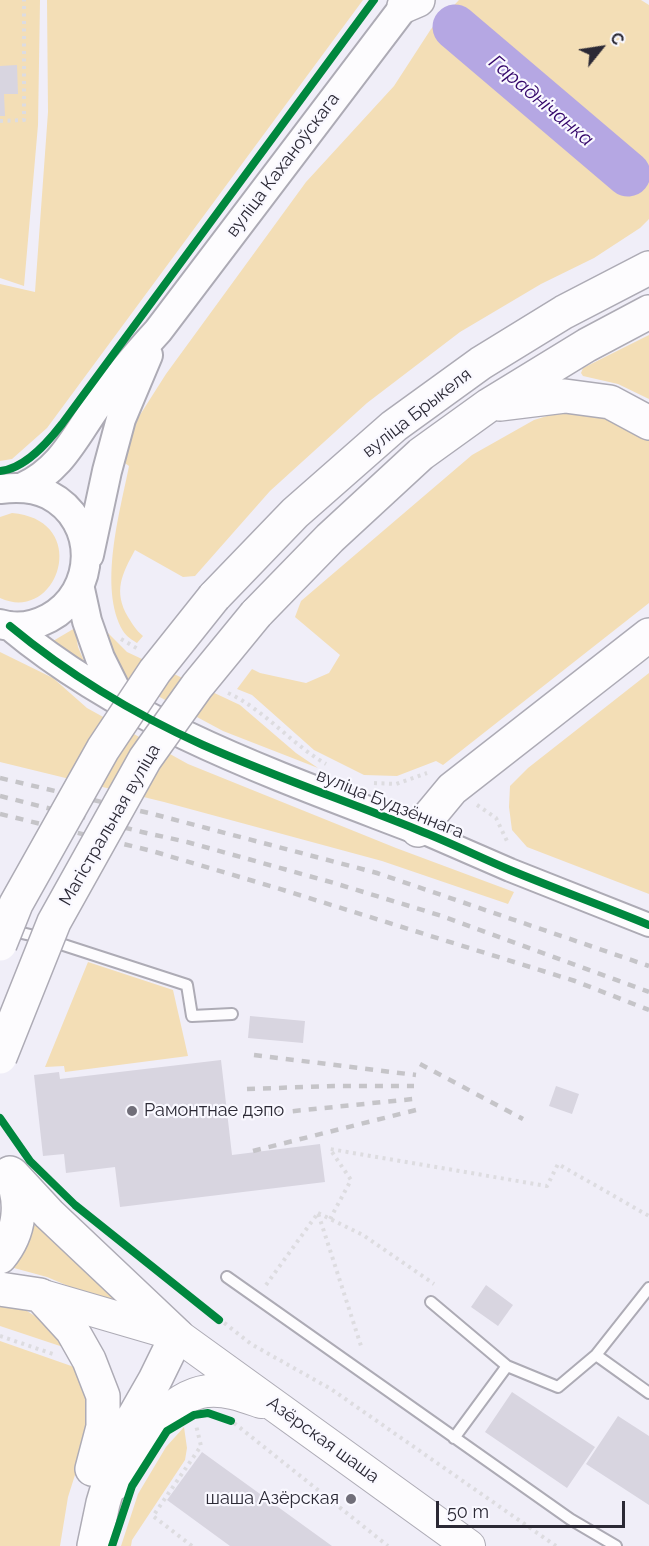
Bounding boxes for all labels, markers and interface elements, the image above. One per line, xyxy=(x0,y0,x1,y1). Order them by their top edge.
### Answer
north arrow xyxy=(571,18,631,78)
text: С xyxy=(606,29,628,48)
water label: Гараднічанка xyxy=(484,50,598,152)
street label: вуліца Каханоўскага xyxy=(222,89,344,241)
street label: вуліца Брыкеля xyxy=(358,364,476,462)
street label: Магістральная вуліца xyxy=(55,740,165,910)
street label: вуліца Будзённага xyxy=(313,765,467,843)
place label: Рамонтнае дэпо xyxy=(144,1100,284,1122)
marker: Рамонтнае дэпо xyxy=(125,1104,139,1118)
street label: Азёрская шаша xyxy=(263,1392,383,1488)
place label: шаша Азёрская xyxy=(206,1488,339,1510)
scale bar xyxy=(439,1489,628,1527)
marker: шаша Азёрская xyxy=(344,1492,358,1506)
text: 50 m xyxy=(447,1501,489,1522)

